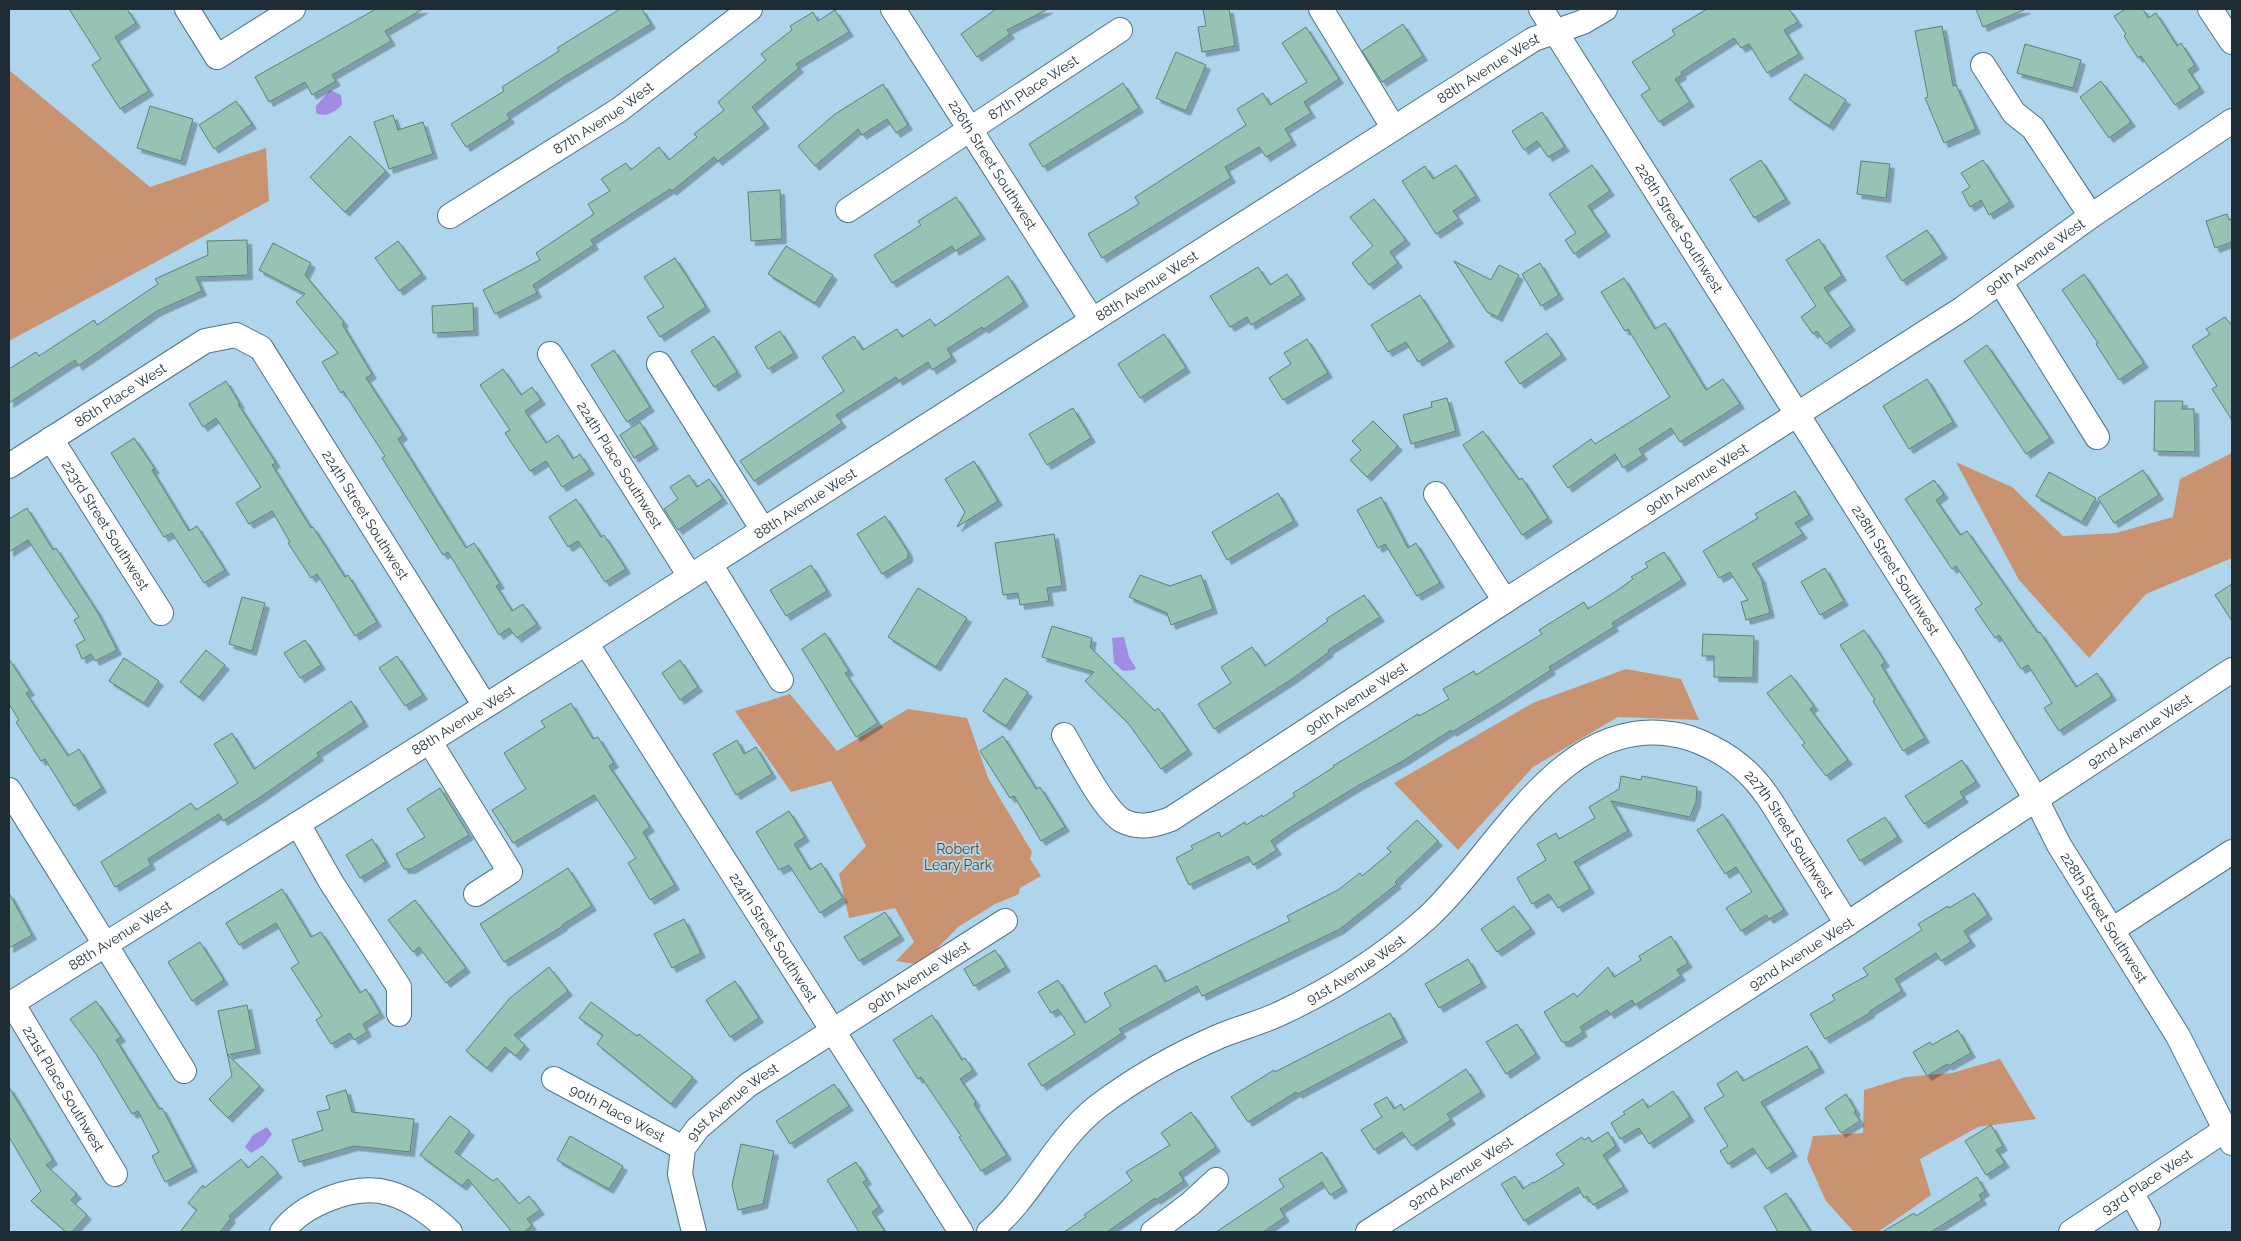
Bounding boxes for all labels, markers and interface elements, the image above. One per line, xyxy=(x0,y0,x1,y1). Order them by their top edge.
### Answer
street label: 88th Avenue West xyxy=(1434,30,1542,107)
street label: 87th Place West xyxy=(985,52,1081,123)
street label: 87th Avenue West xyxy=(550,78,657,157)
street label: 226th Street Southwest xyxy=(945,97,1040,233)
street label: 228th Street Southwest xyxy=(1632,160,1727,296)
street label: 90th Avenue West xyxy=(1982,215,2088,297)
street label: 88th Avenue West xyxy=(1093,247,1201,324)
street label: 86th Place West xyxy=(71,360,169,430)
street label: 224th Place Southwest xyxy=(574,398,666,531)
street label: 90th Avenue West xyxy=(1643,440,1751,517)
street label: 224th Street Southwest xyxy=(319,447,412,583)
street label: 223rd Street Southwest xyxy=(59,457,153,593)
street label: 88th Avenue West xyxy=(751,465,860,542)
street label: 228th Street Southwest xyxy=(1849,502,1943,638)
street label: 90th Avenue West xyxy=(1302,659,1411,737)
street label: 88th Avenue West xyxy=(409,682,518,758)
street label: 92nd Avenue West xyxy=(2085,691,2195,771)
street label: 227th Street Southwest xyxy=(1742,767,1837,901)
park label: Robert Leary Park xyxy=(924,841,993,873)
street label: 228th Street Southwest xyxy=(2058,849,2151,986)
street label: 224th Street Southwest xyxy=(726,870,821,1005)
street label: 88th Avenue West xyxy=(66,897,175,974)
street label: 92nd Avenue West xyxy=(1746,914,1857,993)
street label: 91st Avenue West xyxy=(1304,931,1409,1007)
street label: 90th Avenue West xyxy=(864,937,973,1015)
street label: 221st Place Southwest xyxy=(20,1023,108,1155)
street label: 91st Avenue West xyxy=(683,1060,782,1144)
street label: 90th Place West xyxy=(567,1081,668,1145)
street label: 92nd Avenue West xyxy=(1405,1133,1516,1212)
street label: 93rd Place West xyxy=(2099,1146,2195,1217)

